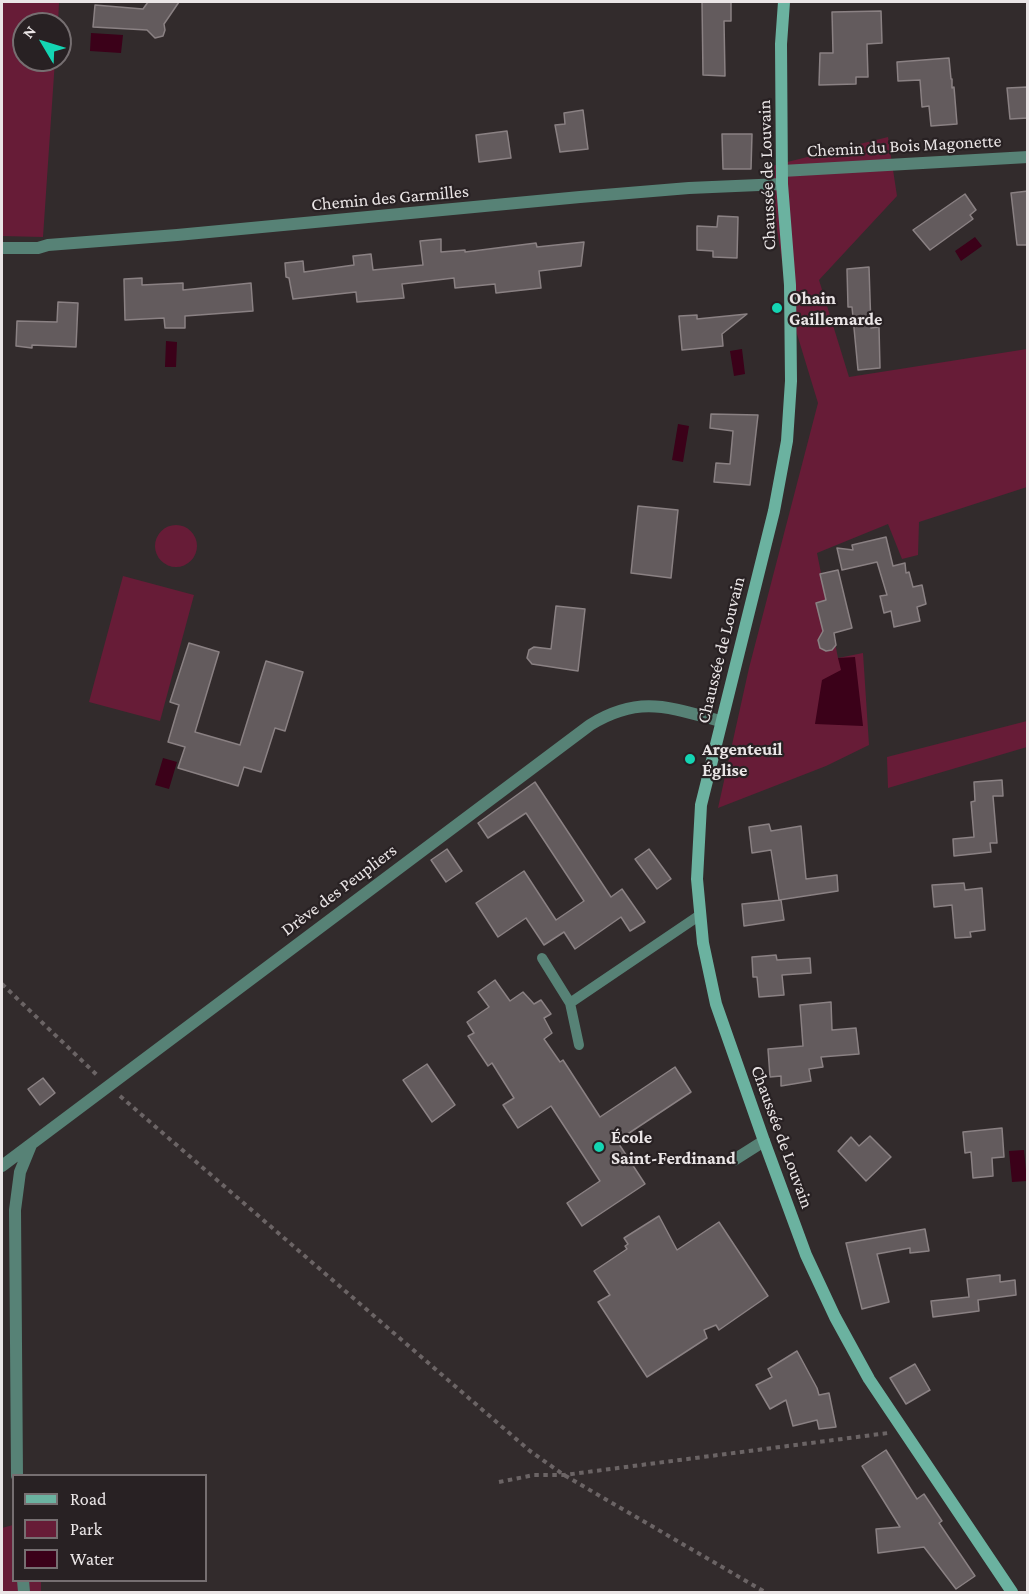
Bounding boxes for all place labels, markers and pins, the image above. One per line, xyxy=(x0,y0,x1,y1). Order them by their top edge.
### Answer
place label: Ohain Gaillemarde xyxy=(789,287,882,330)
marker: Ohain Gaillemarde xyxy=(770,301,784,315)
place label: Argenteuil Église xyxy=(702,738,783,780)
marker: Argenteuil Église xyxy=(683,752,697,766)
place label: École Saint-Ferdinand xyxy=(611,1126,736,1168)
marker: École Saint-Ferdinand xyxy=(592,1140,606,1154)

